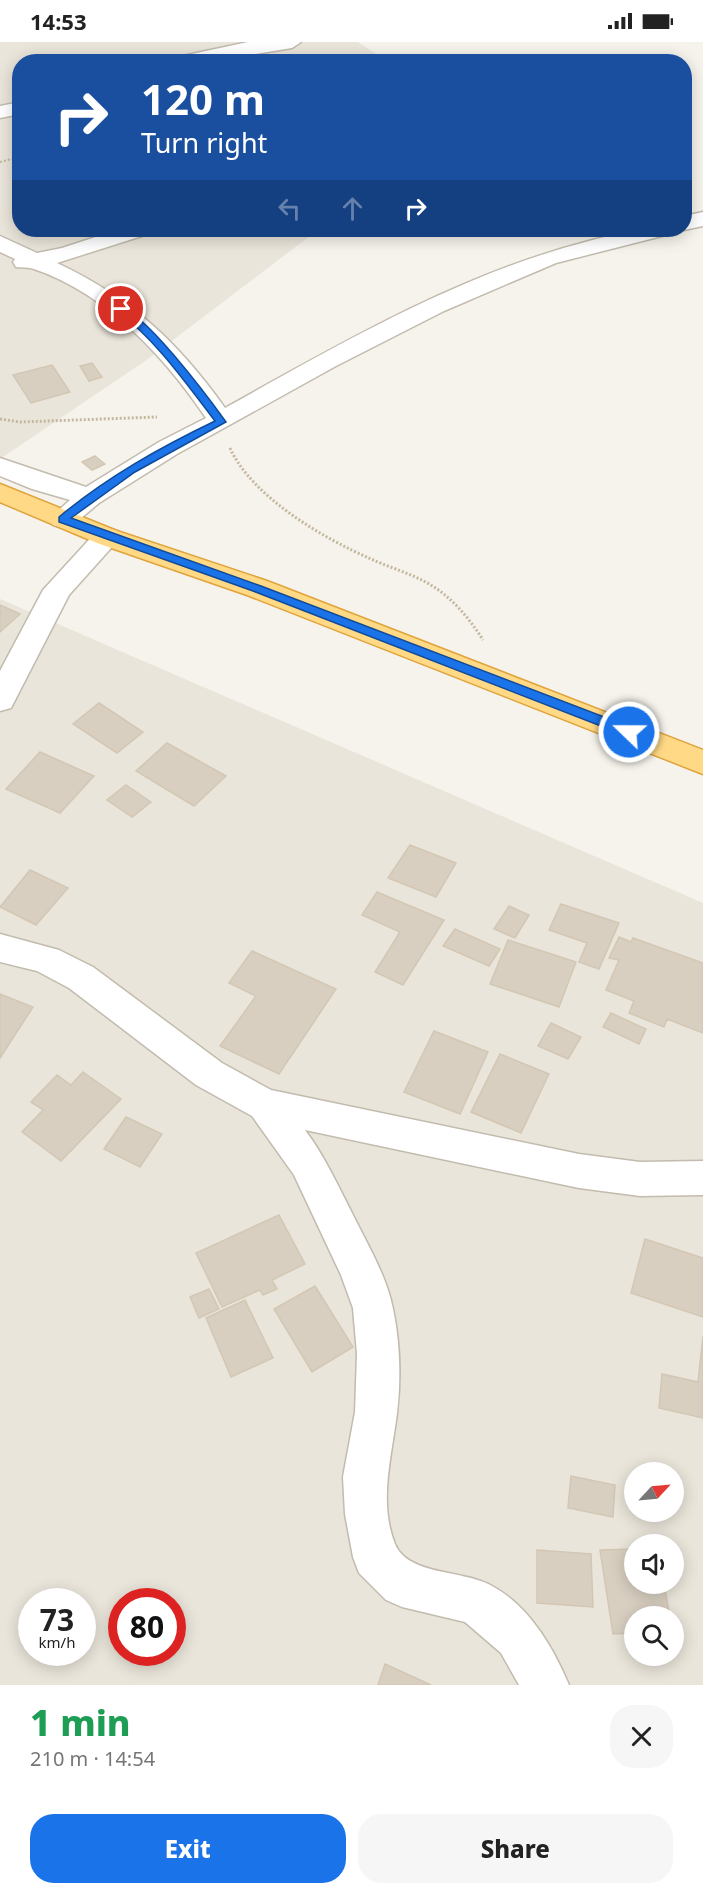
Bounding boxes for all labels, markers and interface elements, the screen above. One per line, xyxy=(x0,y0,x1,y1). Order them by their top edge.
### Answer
text: 14:53 xyxy=(30,6,87,36)
text: 120 m xyxy=(141,70,265,127)
icon: right xyxy=(42,78,120,156)
text: Turn right xyxy=(141,124,267,161)
icon: left xyxy=(273,192,306,225)
icon: ahead xyxy=(336,192,369,225)
icon: right xyxy=(399,192,432,225)
pin xyxy=(95,283,146,334)
icon: arrive xyxy=(104,292,137,325)
position arrow xyxy=(597,700,661,764)
north arrow xyxy=(624,1462,684,1522)
map controls xyxy=(624,1462,684,1666)
button: sound xyxy=(624,1534,684,1594)
speed limit sign: 80 xyxy=(108,1588,186,1666)
text: 73 xyxy=(40,1599,74,1640)
button: search xyxy=(624,1606,684,1666)
text: km/h xyxy=(39,1632,75,1652)
text: 1 min xyxy=(30,1698,131,1747)
button: close xyxy=(610,1705,673,1768)
text: 210 m · 14:54 xyxy=(30,1745,155,1772)
button: Exit xyxy=(30,1814,346,1883)
button: Share xyxy=(358,1814,673,1883)

